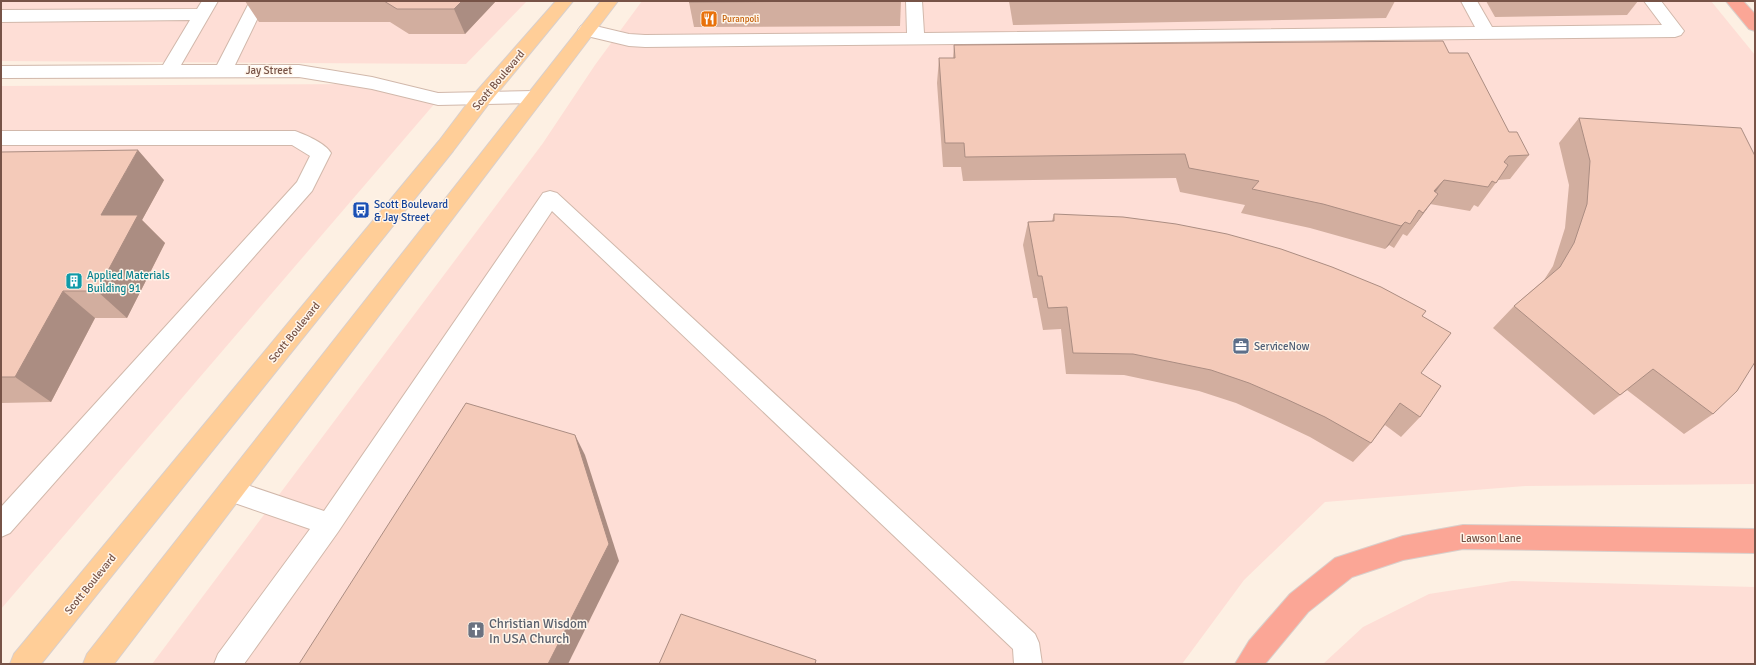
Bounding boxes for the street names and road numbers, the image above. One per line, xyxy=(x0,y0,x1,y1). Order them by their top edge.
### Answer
street label: Scott Boulevard xyxy=(470,48,527,113)
street label: Jay Street xyxy=(246,64,292,77)
street label: Scott Boulevard xyxy=(266,299,323,365)
street label: Lawson Lane xyxy=(1461,532,1521,545)
street label: Scott Boulevard xyxy=(62,551,119,617)

